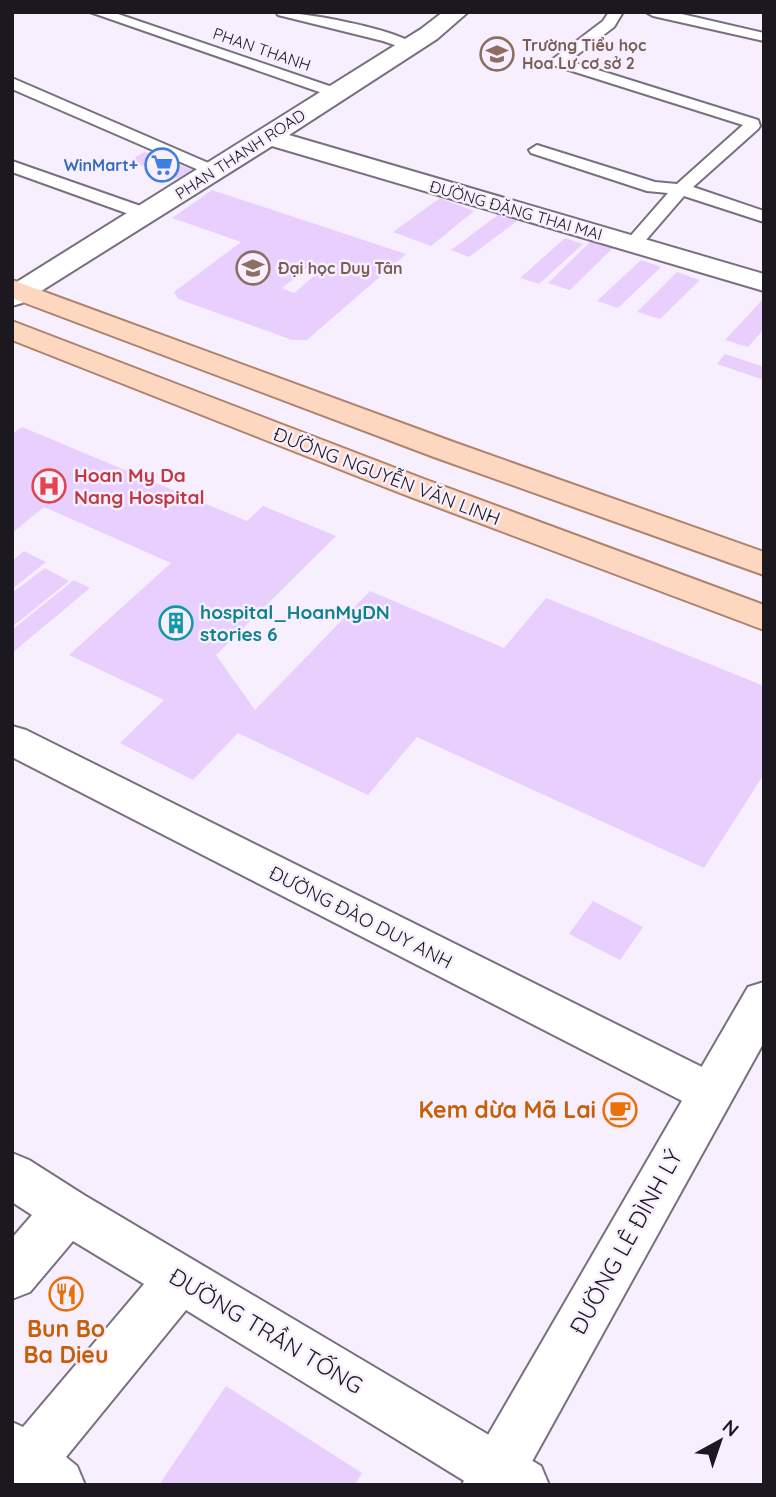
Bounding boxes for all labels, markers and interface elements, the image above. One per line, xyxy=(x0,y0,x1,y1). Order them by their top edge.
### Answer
street label: PHAN THANH xyxy=(210,23,314,75)
school or university icon: Trường Tiểu học Hoa Lư cơ sở 2 xyxy=(478,35,516,73)
place label: Trường Tiểu học Hoa Lư cơ sở 2 xyxy=(522,35,646,73)
street label: PHAN THANH ROAD xyxy=(171,104,309,204)
supermarket icon: WinMart+ xyxy=(143,146,181,184)
place label: WinMart+ xyxy=(64,155,138,175)
street label: ĐƯỜNG ĐẶNG THAI MAI xyxy=(427,176,605,244)
school or university icon: Đại học Duy Tân xyxy=(234,249,272,287)
place label: Đại học Duy Tân xyxy=(277,258,403,278)
street label: ĐƯỜNG NGUYỄN VĂN LINH xyxy=(270,422,504,530)
place label: Hoan My Da Nang Hospital xyxy=(74,463,205,509)
hospital icon: Hoan My Da Nang Hospital xyxy=(30,467,68,505)
place label: hospital_HoanMyDN stories 6 xyxy=(200,600,390,646)
building icon: hospital_HoanMyDN stories 6 xyxy=(157,604,195,642)
street label: ĐƯỜNG ĐÀO DUY ANH xyxy=(265,860,457,974)
cafe icon: Kem dừa Mã Lai xyxy=(601,1091,639,1129)
place label: Kem dừa Mã Lai xyxy=(418,1095,596,1124)
street label: ĐƯỜNG LÊ ĐÌNH LÝ xyxy=(563,1144,688,1339)
street label: ĐƯỜNG TRẦN TỐNG xyxy=(164,1261,368,1400)
restaurant icon: Bun Bo Ba Dieu xyxy=(47,1275,85,1313)
place label: Bun Bo Ba Dieu xyxy=(24,1314,108,1369)
north arrow xyxy=(685,1406,755,1476)
text: N xyxy=(718,1414,744,1442)

